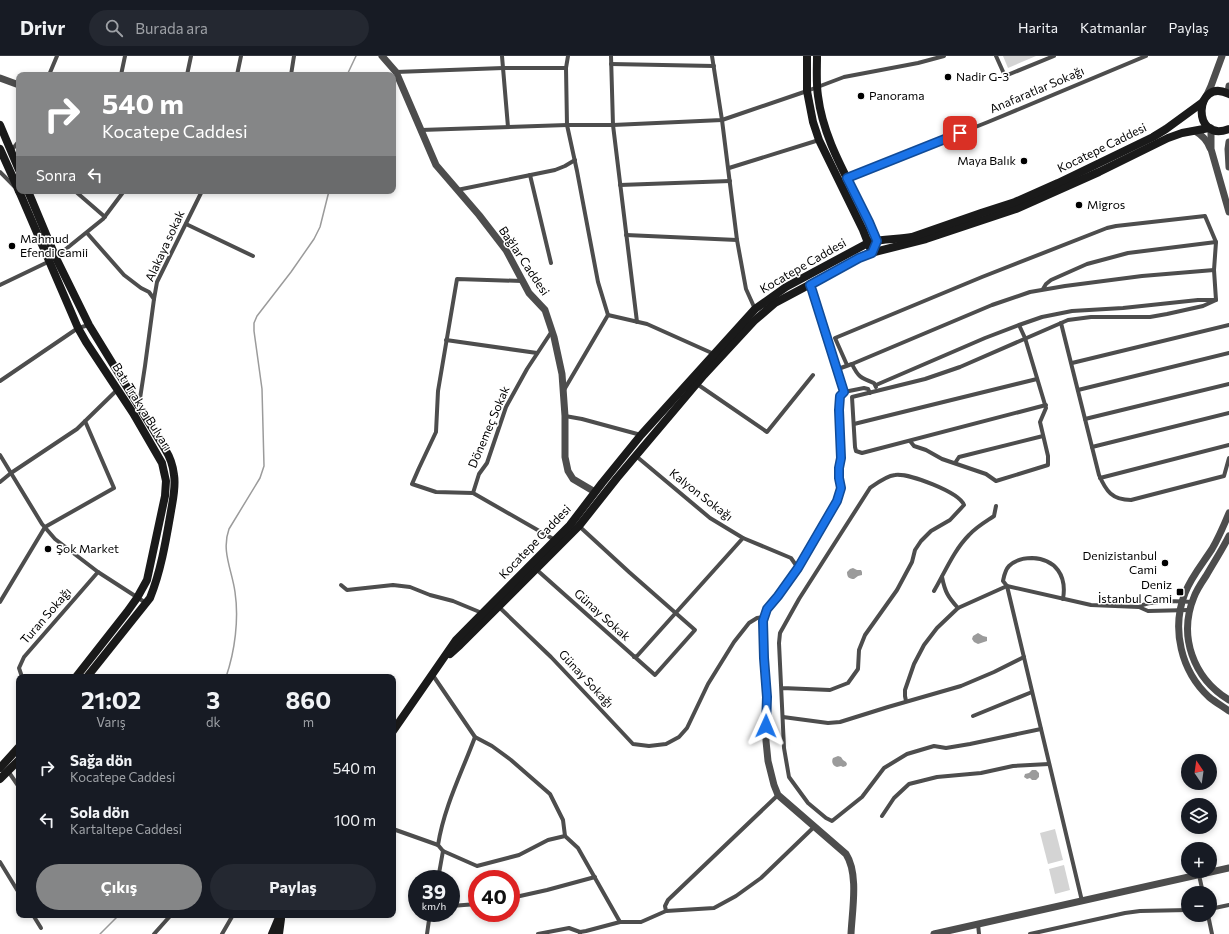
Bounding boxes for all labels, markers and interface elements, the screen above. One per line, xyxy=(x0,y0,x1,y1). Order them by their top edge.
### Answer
search box xyxy=(89,10,369,46)
text: Drivr xyxy=(20,16,65,39)
icon: search xyxy=(103,17,125,39)
text: Burada ara xyxy=(135,19,208,37)
text: Harita xyxy=(1018,19,1058,36)
text: Katmanlar xyxy=(1080,19,1147,36)
text: Paylaş xyxy=(1169,19,1209,36)
street label: Anafaratlar Sokağı xyxy=(987,63,1086,115)
place label: Nadir G-3 xyxy=(956,69,1009,83)
marker: Nadir G-3 xyxy=(943,72,953,82)
text: 540 m xyxy=(102,86,184,120)
icon: right xyxy=(36,88,88,140)
place label: Panorama xyxy=(869,88,925,102)
marker: Panorama xyxy=(856,91,866,101)
pin xyxy=(943,116,977,150)
text: Kocatepe Caddesi xyxy=(102,120,248,142)
street label: Kocatepe Caddesi xyxy=(1055,120,1148,175)
icon: arrive xyxy=(949,122,971,144)
place label: Maya Balık xyxy=(957,153,1016,167)
marker: Maya Balık xyxy=(1019,156,1029,166)
icon: left xyxy=(84,164,106,186)
text: Sonra xyxy=(36,166,76,184)
place label: Migros xyxy=(1087,197,1125,211)
marker: Migros xyxy=(1074,200,1084,210)
street label: Alakaya sokak xyxy=(142,207,187,283)
street label: Bağlar Caddesi xyxy=(497,223,553,298)
place label: Mahmud Efendi Camii xyxy=(20,231,88,259)
street label: Kocatepe Caddesi xyxy=(757,235,848,295)
marker: Mahmud Efendi Camii xyxy=(7,241,17,251)
street label: Batı Trakya Bulvarı xyxy=(110,360,175,453)
street label: Dönemeç Sokak xyxy=(464,383,512,470)
street label: Kalyon Sokağı xyxy=(667,465,736,523)
street label: Kocatepe Caddesi xyxy=(496,502,573,581)
place label: Şok Market xyxy=(56,541,119,555)
marker: Şok Market xyxy=(43,544,53,554)
place label: Denizistanbul Cami xyxy=(1082,548,1157,576)
marker: Denizistanbul Cami xyxy=(1160,558,1170,568)
place label: Deniz İstanbul Cami xyxy=(1098,577,1172,605)
street label: Turan Sokağı xyxy=(17,584,74,646)
street label: Günay Sokak xyxy=(572,585,634,643)
marker: Deniz İstanbul Cami xyxy=(1175,587,1185,597)
street label: Günay Sokağı xyxy=(557,647,617,710)
text: 21:02 xyxy=(81,685,141,714)
text: 3 xyxy=(206,685,220,714)
text: 860 xyxy=(286,685,331,714)
position arrow xyxy=(745,705,787,747)
text: Varış xyxy=(96,714,126,730)
text: dk xyxy=(206,714,221,730)
text: m xyxy=(303,714,314,730)
text: Sağa dön xyxy=(70,751,132,769)
north arrow xyxy=(1181,754,1217,790)
map controls xyxy=(1181,754,1217,922)
icon: right xyxy=(36,757,58,779)
text: 540 m xyxy=(333,759,376,777)
text: Kocatepe Caddesi xyxy=(70,769,175,785)
button: layers xyxy=(1181,798,1217,834)
text: Sola dön xyxy=(70,803,129,821)
icon: left xyxy=(36,809,58,831)
text: 100 m xyxy=(334,811,376,829)
text: Kartaltepe Caddesi xyxy=(70,821,182,837)
button: + xyxy=(1181,842,1217,878)
button: Çıkış xyxy=(36,864,202,910)
button: Paylaş xyxy=(210,864,376,910)
speed limit sign: 40 xyxy=(468,870,520,922)
text: 39 xyxy=(422,879,446,903)
button: − xyxy=(1181,886,1217,922)
text: km/h xyxy=(422,900,446,912)

